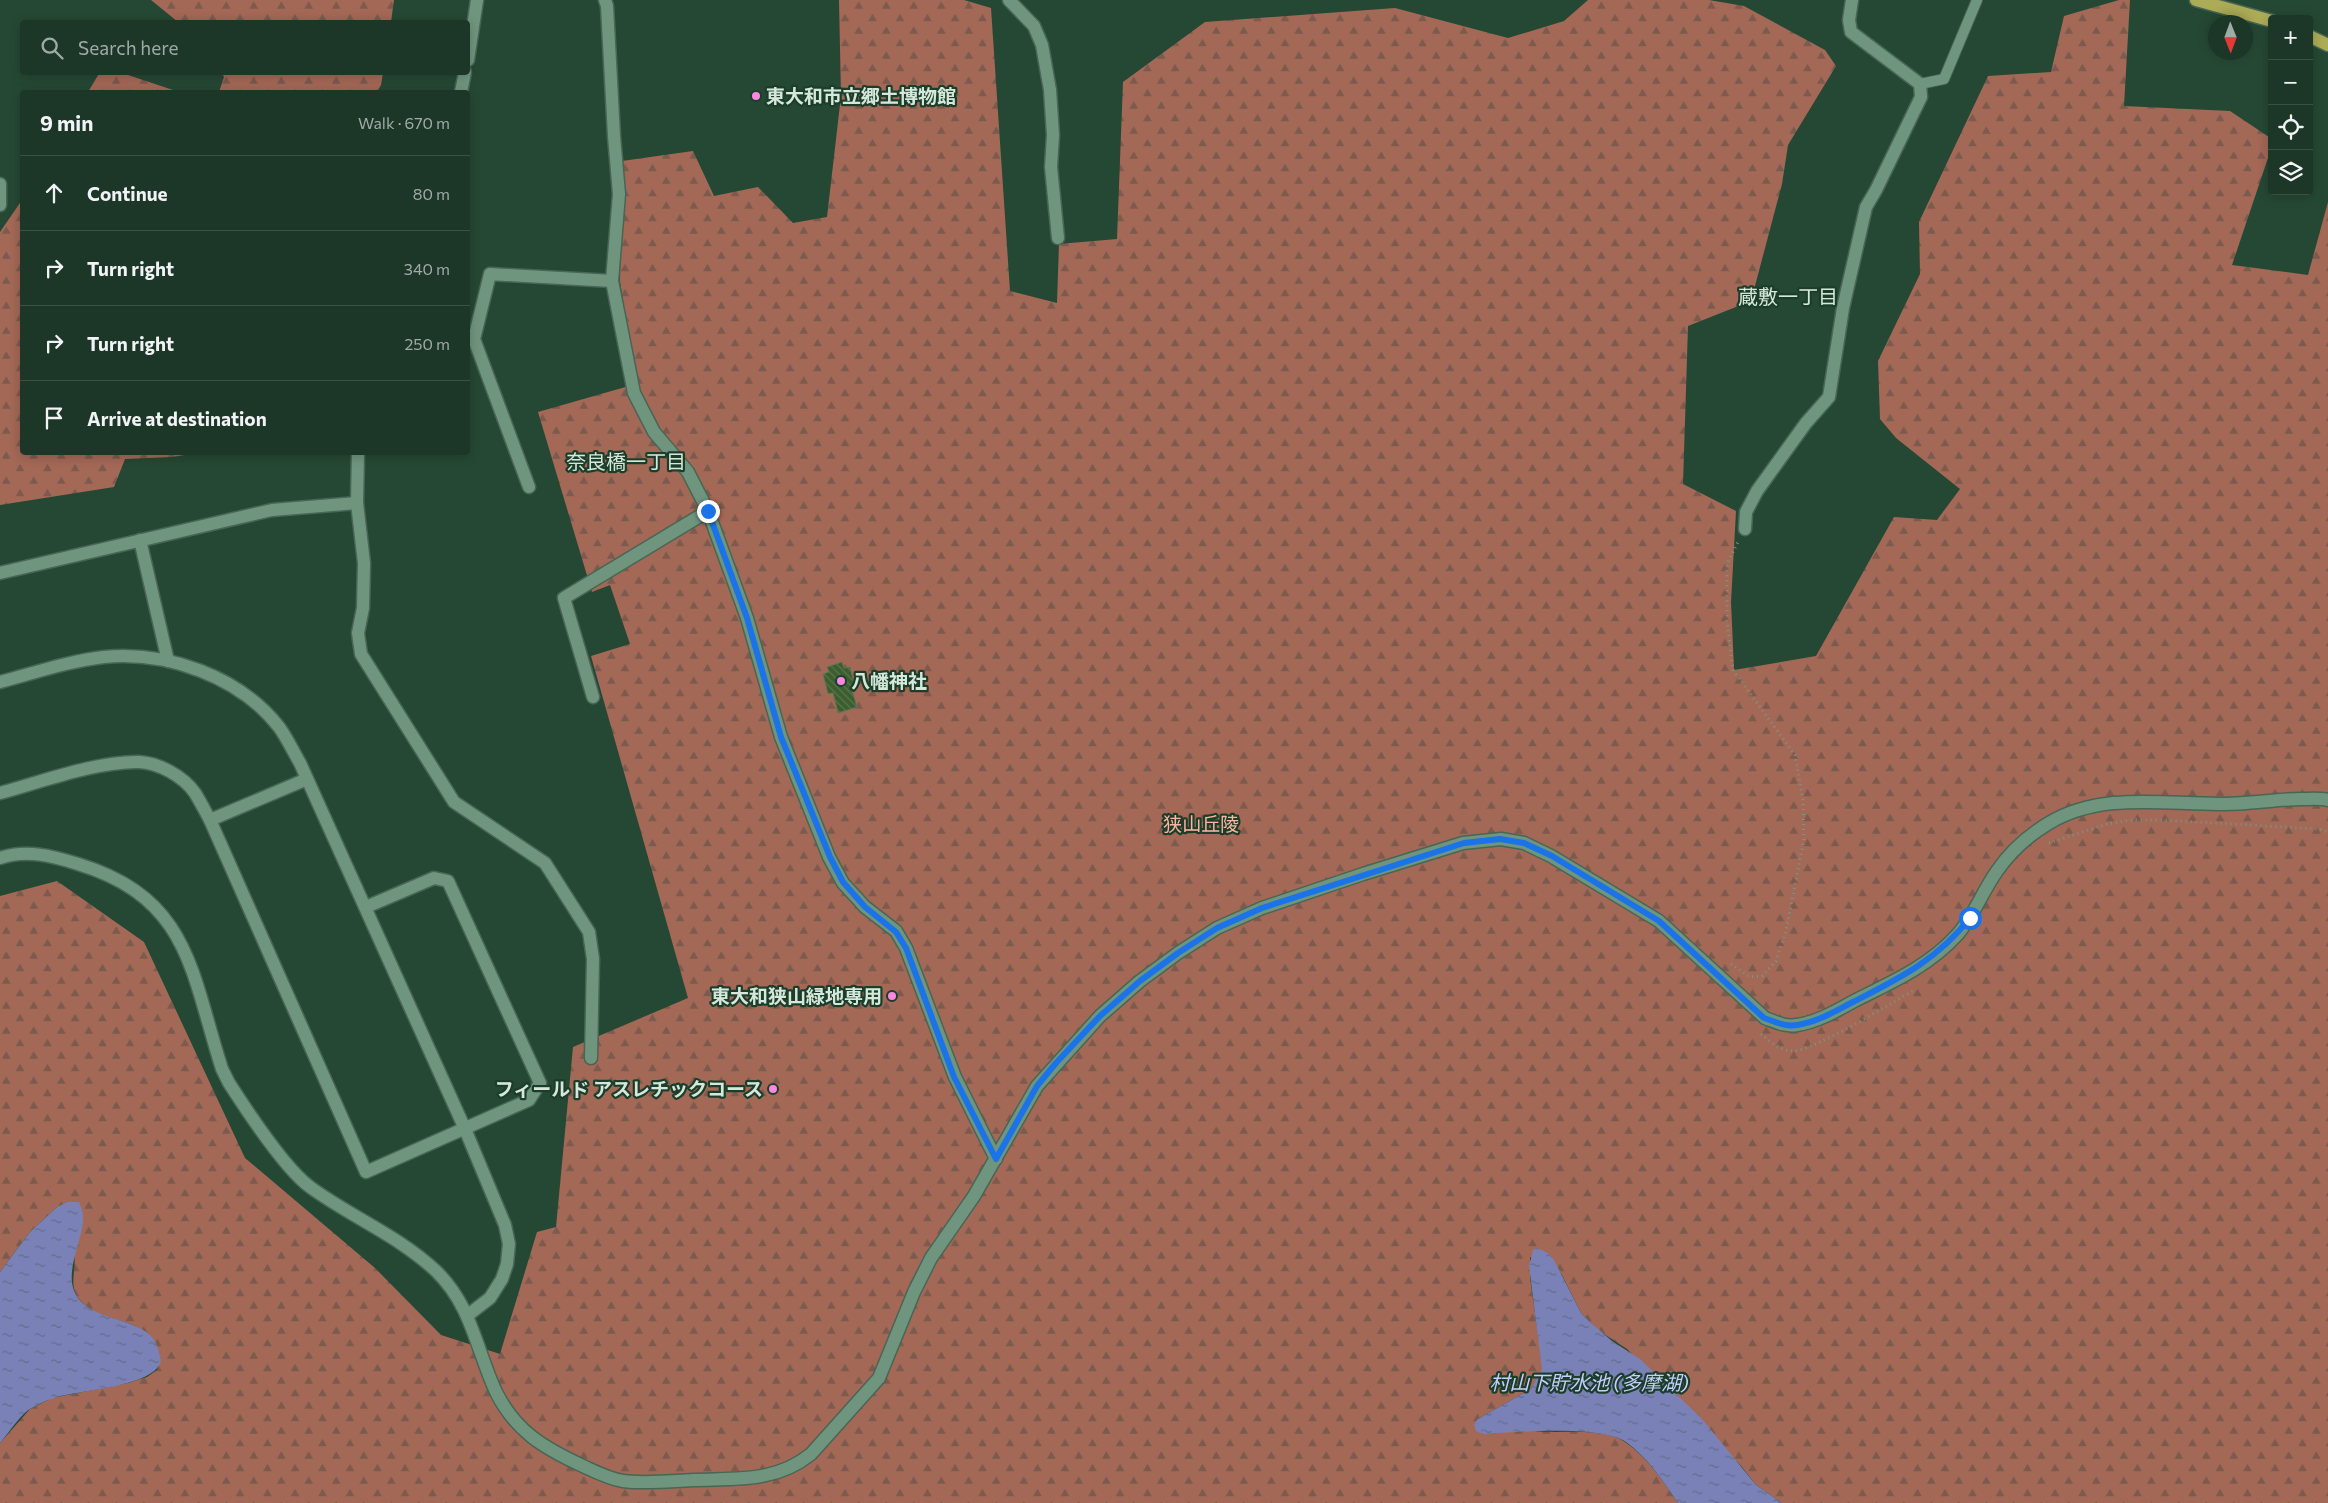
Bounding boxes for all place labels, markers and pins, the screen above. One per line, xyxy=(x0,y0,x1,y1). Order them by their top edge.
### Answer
place label: 東大和市立郷土博物館 xyxy=(766,84,956,107)
marker: 東大和市立郷土博物館 xyxy=(750,90,762,102)
place label: 八幡神社 xyxy=(851,669,927,692)
marker: 八幡神社 xyxy=(835,675,847,687)
place label: 東大和狭山緑地専用 xyxy=(711,984,882,1007)
marker: 東大和狭山緑地専用 xyxy=(886,990,898,1002)
place label: フィールド アスレチックコース xyxy=(495,1077,763,1100)
marker: フィールド アスレチックコース xyxy=(767,1083,779,1095)

